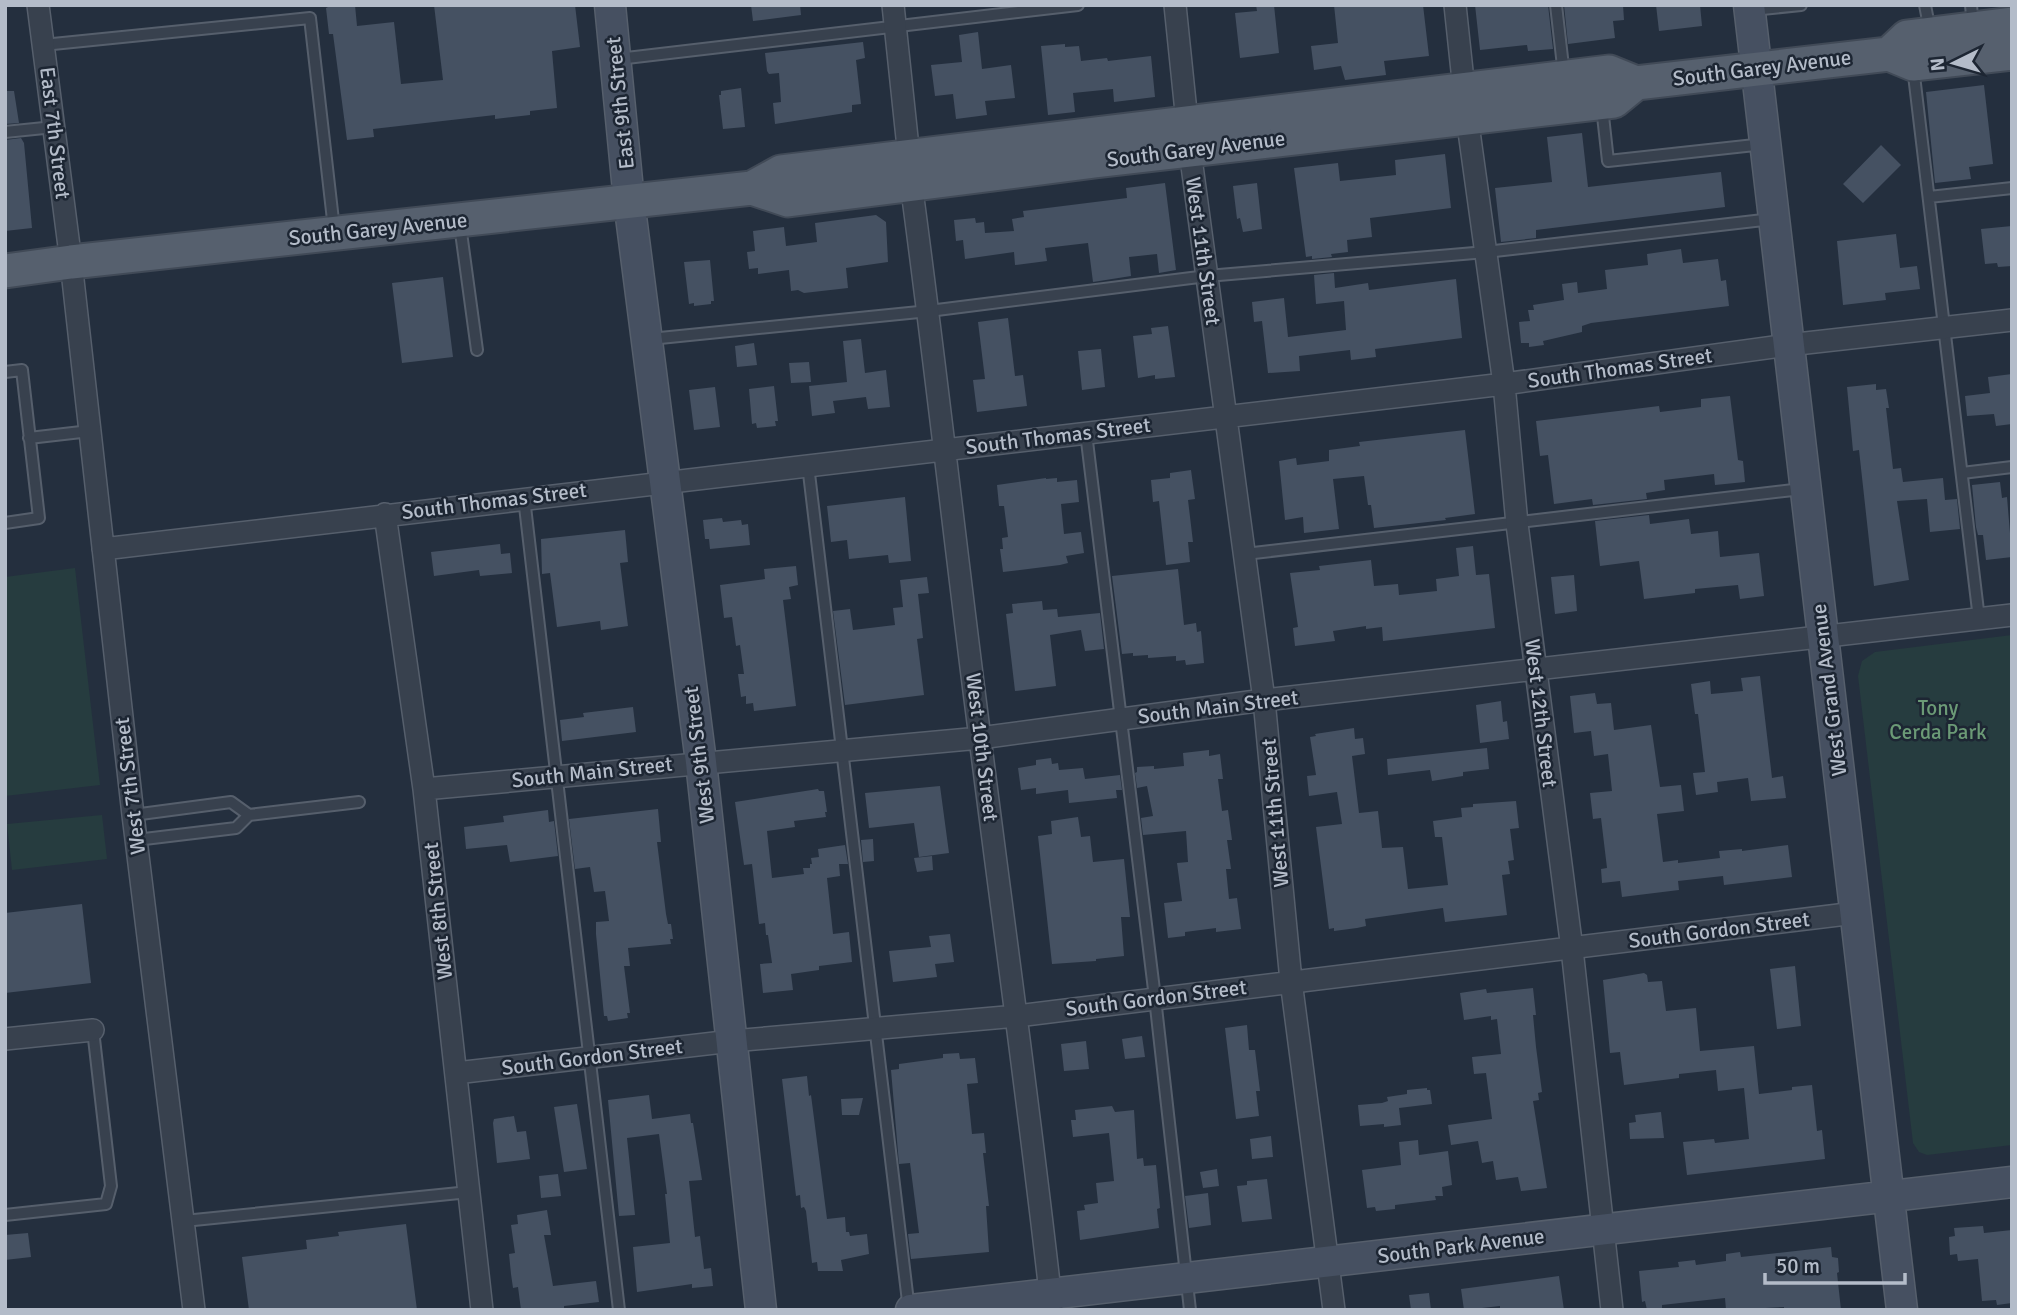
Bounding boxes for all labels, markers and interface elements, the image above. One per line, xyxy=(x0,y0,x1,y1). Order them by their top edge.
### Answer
north arrow xyxy=(1919,28,1989,98)
street label: East 9th Street xyxy=(600,36,640,170)
street label: South Garey Avenue xyxy=(1671,44,1853,92)
text: N xyxy=(1926,57,1951,72)
street label: East 7th Street xyxy=(34,65,76,201)
street label: South Garey Avenue xyxy=(1105,125,1287,173)
street label: West 11th Street xyxy=(1180,175,1226,327)
street label: South Garey Avenue xyxy=(287,207,469,251)
street label: South Thomas Street xyxy=(1526,342,1714,394)
street label: South Thomas Street xyxy=(964,412,1152,460)
street label: South Thomas Street xyxy=(400,477,588,525)
street label: West Grand Avenue xyxy=(1806,602,1852,778)
street label: West 12th Street xyxy=(1519,637,1563,789)
street label: West 10th Street xyxy=(960,671,1004,823)
street label: South Main Street xyxy=(1136,684,1300,730)
street label: West 9th Street xyxy=(678,685,720,825)
park label: Tony Cerda Park xyxy=(1889,695,1987,745)
street label: West 7th Street xyxy=(109,716,151,856)
street label: West 11th Street xyxy=(1256,737,1294,889)
street label: South Main Street xyxy=(510,751,674,793)
street label: West 8th Street xyxy=(418,841,458,981)
street label: South Gordon Street xyxy=(1627,906,1811,954)
street label: South Gordon Street xyxy=(1064,974,1248,1022)
street label: South Gordon Street xyxy=(500,1033,684,1081)
street label: South Park Avenue xyxy=(1376,1223,1546,1269)
scale bar xyxy=(1765,1242,1905,1286)
text: 50 m xyxy=(1776,1253,1820,1279)

